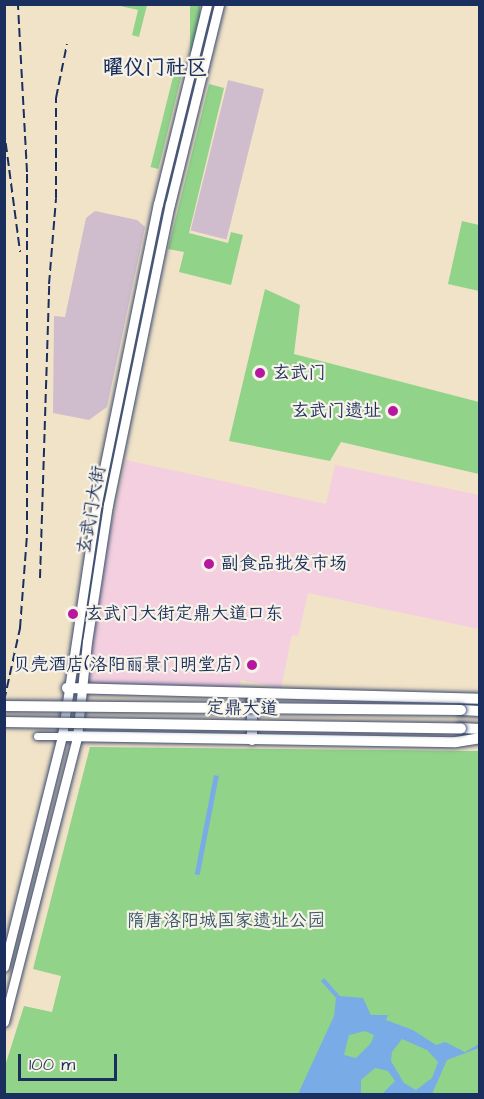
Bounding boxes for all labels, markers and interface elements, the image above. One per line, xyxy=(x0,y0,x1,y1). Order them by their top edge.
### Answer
district label: 曜仪门社区 xyxy=(103,55,207,81)
place label: 玄武门 xyxy=(272,362,326,384)
marker: 玄武门 xyxy=(253,366,267,380)
place label: 玄武门遗址 xyxy=(291,400,381,422)
marker: 玄武门遗址 xyxy=(386,404,400,418)
street label: 玄武门大街 xyxy=(74,464,110,556)
place label: 副食品批发市场 xyxy=(221,553,347,575)
marker: 副食品批发市场 xyxy=(202,557,216,571)
place label: 玄武门大街定鼎大道口东 xyxy=(85,603,283,625)
marker: 玄武门大街定鼎大道口东 xyxy=(66,607,80,621)
place label: 贝壳酒店(洛阳丽景门明堂店) xyxy=(12,654,240,676)
marker: 贝壳酒店(洛阳丽景门明堂店) xyxy=(245,658,259,672)
street label: 定鼎大道 xyxy=(206,698,278,720)
park label: 隋唐洛阳城国家遗址公园 xyxy=(127,910,325,932)
scale bar xyxy=(21,1042,120,1080)
text: 100 m xyxy=(29,1052,75,1077)

